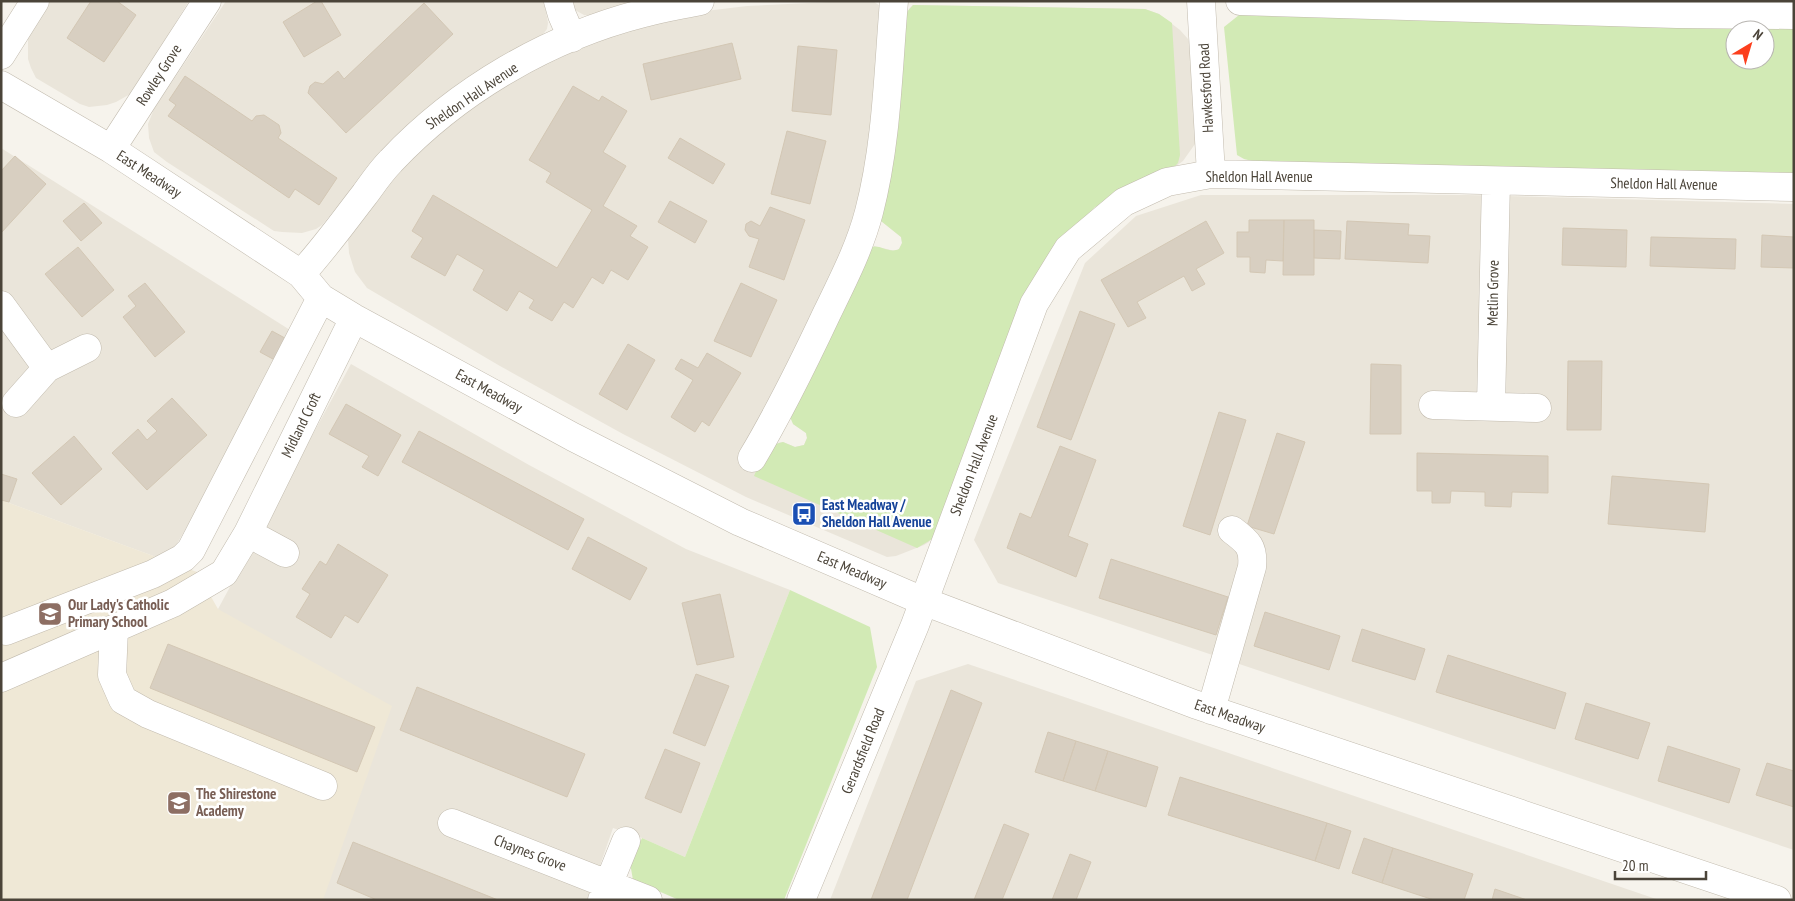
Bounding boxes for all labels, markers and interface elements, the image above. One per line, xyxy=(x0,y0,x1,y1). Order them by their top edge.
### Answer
north arrow xyxy=(1725,20,1775,70)
text: N xyxy=(1749,25,1767,44)
street label: Rowley Grove xyxy=(132,40,185,109)
street label: Hawkesford Road xyxy=(1194,43,1217,133)
street label: Sheldon Hall Avenue xyxy=(422,58,521,133)
street label: East Meadway xyxy=(113,146,186,202)
street label: Sheldon Hall Avenue xyxy=(1205,167,1313,186)
street label: Sheldon Hall Avenue xyxy=(1610,173,1718,194)
street label: Metlin Grove xyxy=(1482,260,1503,326)
street label: East Meadway xyxy=(452,364,526,417)
street label: Midland Croft xyxy=(277,389,324,460)
street label: Sheldon Hall Avenue xyxy=(945,411,1002,518)
place label: East Meadway / Sheldon Hall Avenue xyxy=(822,495,932,531)
bus stop icon: East Meadway / Sheldon Hall Avenue xyxy=(791,501,817,527)
street label: East Meadway xyxy=(815,546,890,593)
place label: Our Lady's Catholic Primary School xyxy=(68,595,170,631)
school or university icon: Our Lady's Catholic Primary School xyxy=(37,601,63,627)
street label: East Meadway xyxy=(1192,695,1268,737)
street label: Gerardsfield Road xyxy=(837,705,888,797)
place label: The Shirestone Academy xyxy=(195,784,276,820)
school or university icon: The Shirestone Academy xyxy=(166,790,192,816)
street label: Chaynes Grove xyxy=(491,830,569,875)
scale bar xyxy=(1615,848,1706,880)
text: 20 m xyxy=(1622,856,1648,875)

